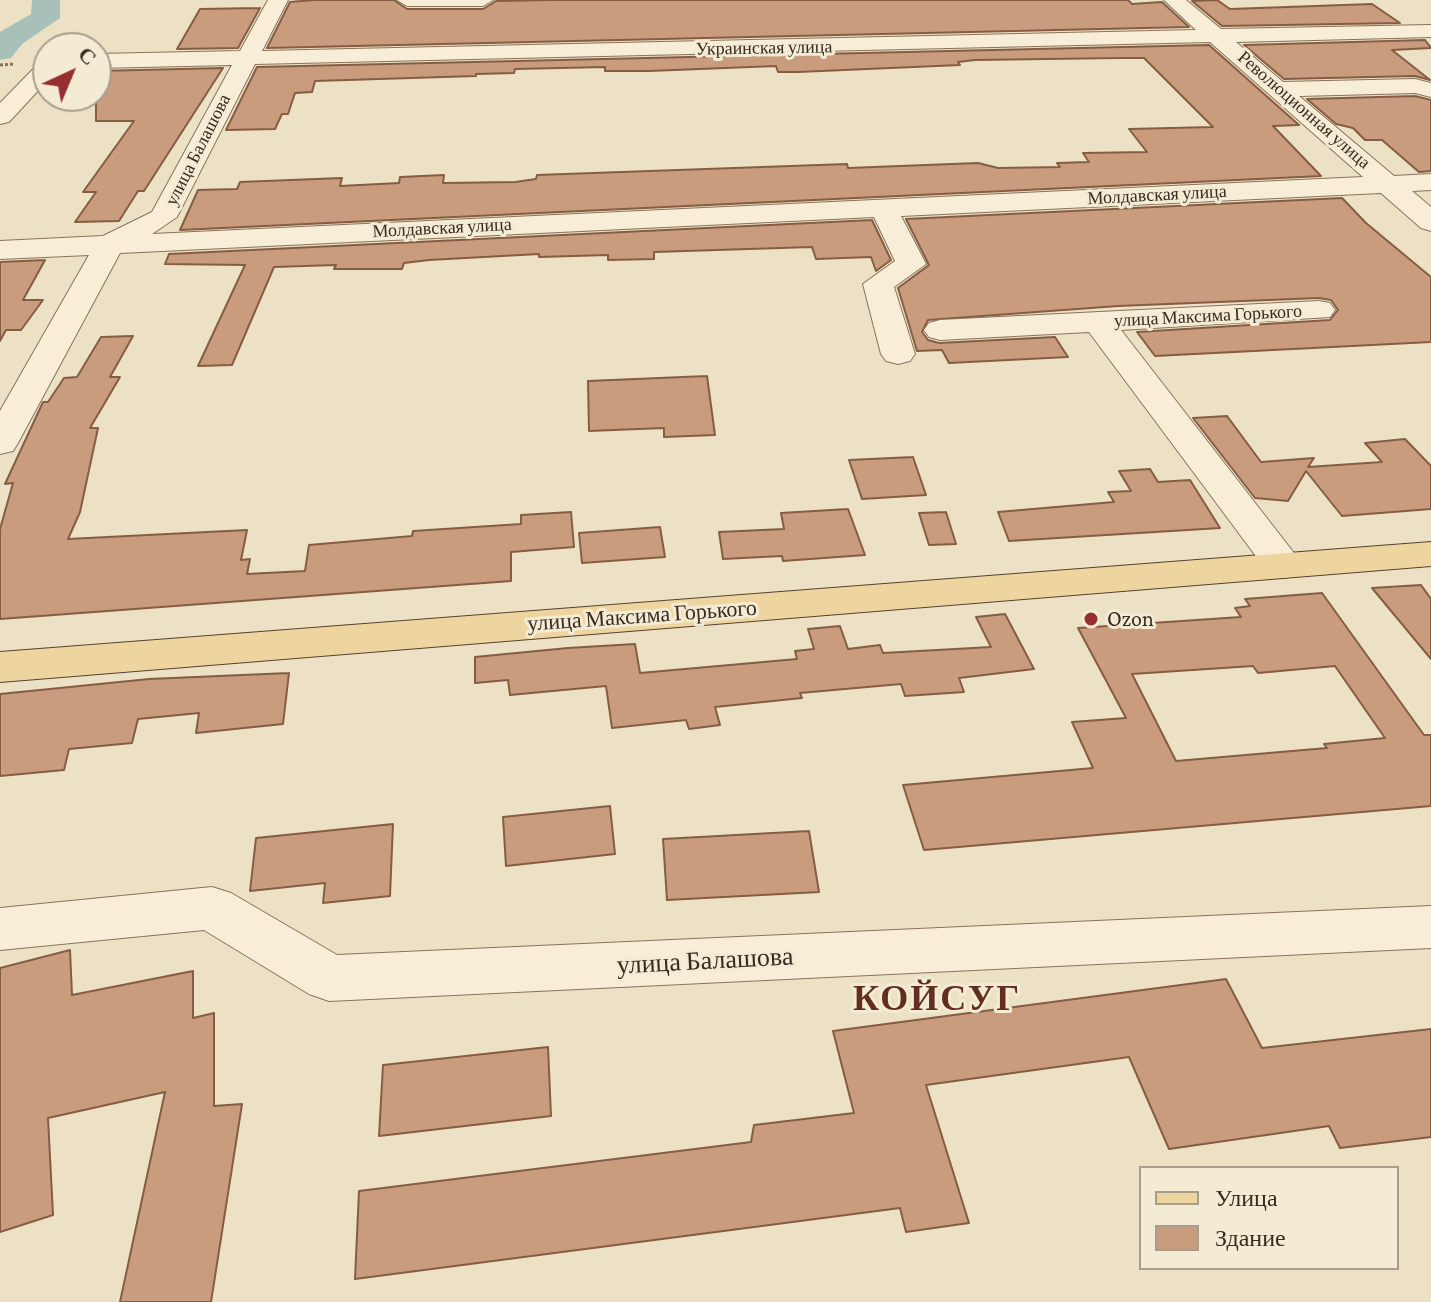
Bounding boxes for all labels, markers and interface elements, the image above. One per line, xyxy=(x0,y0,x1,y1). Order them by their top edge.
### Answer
north arrow xyxy=(32,32,112,112)
street label: Украинская улица xyxy=(695,36,833,60)
text: С xyxy=(73,41,102,70)
street label: Революционная улица xyxy=(1233,46,1375,174)
street label: улица Балашова xyxy=(161,91,235,209)
street label: Молдавская улица xyxy=(1087,181,1227,209)
street label: Молдавская улица xyxy=(372,214,512,242)
street label: улица Максима Горького xyxy=(1113,300,1303,332)
street label: улица Максима Горького xyxy=(526,595,758,637)
place label: Ozon xyxy=(1107,606,1154,632)
marker: Ozon xyxy=(1082,610,1100,628)
street label: улица Балашова xyxy=(616,941,794,981)
district label: КОЙСУГ xyxy=(853,977,1021,1021)
legend xyxy=(1139,1166,1399,1270)
text: Улица xyxy=(1215,1184,1278,1211)
text: Здание xyxy=(1215,1224,1286,1251)

